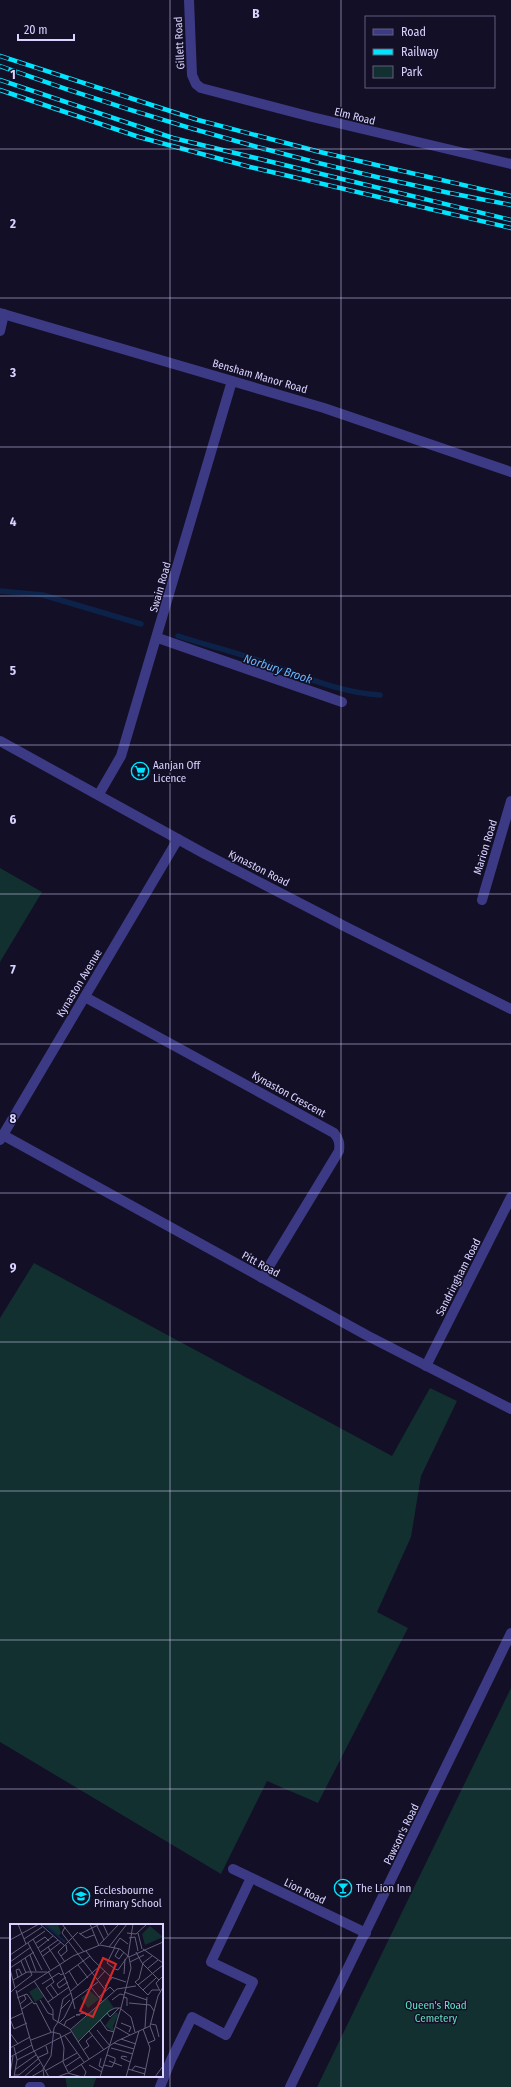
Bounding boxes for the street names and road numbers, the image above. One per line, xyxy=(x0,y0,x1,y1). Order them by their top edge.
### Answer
street label: Gillett Road xyxy=(172,16,187,70)
street label: Elm Road xyxy=(333,105,377,128)
street label: Bensham Manor Road xyxy=(211,357,309,396)
street label: Swain Road xyxy=(147,560,174,614)
street label: Marion Road xyxy=(471,818,500,876)
street label: Kynaston Road xyxy=(226,847,292,889)
street label: Kynaston Avenue xyxy=(54,947,105,1020)
street label: Kynaston Crescent xyxy=(250,1069,328,1120)
street label: Sandringham Road xyxy=(433,1236,484,1318)
street label: Pitt Road xyxy=(240,1249,282,1280)
street label: Pawson's Road xyxy=(381,1802,422,1867)
street label: Lion Road xyxy=(282,1876,328,1907)

